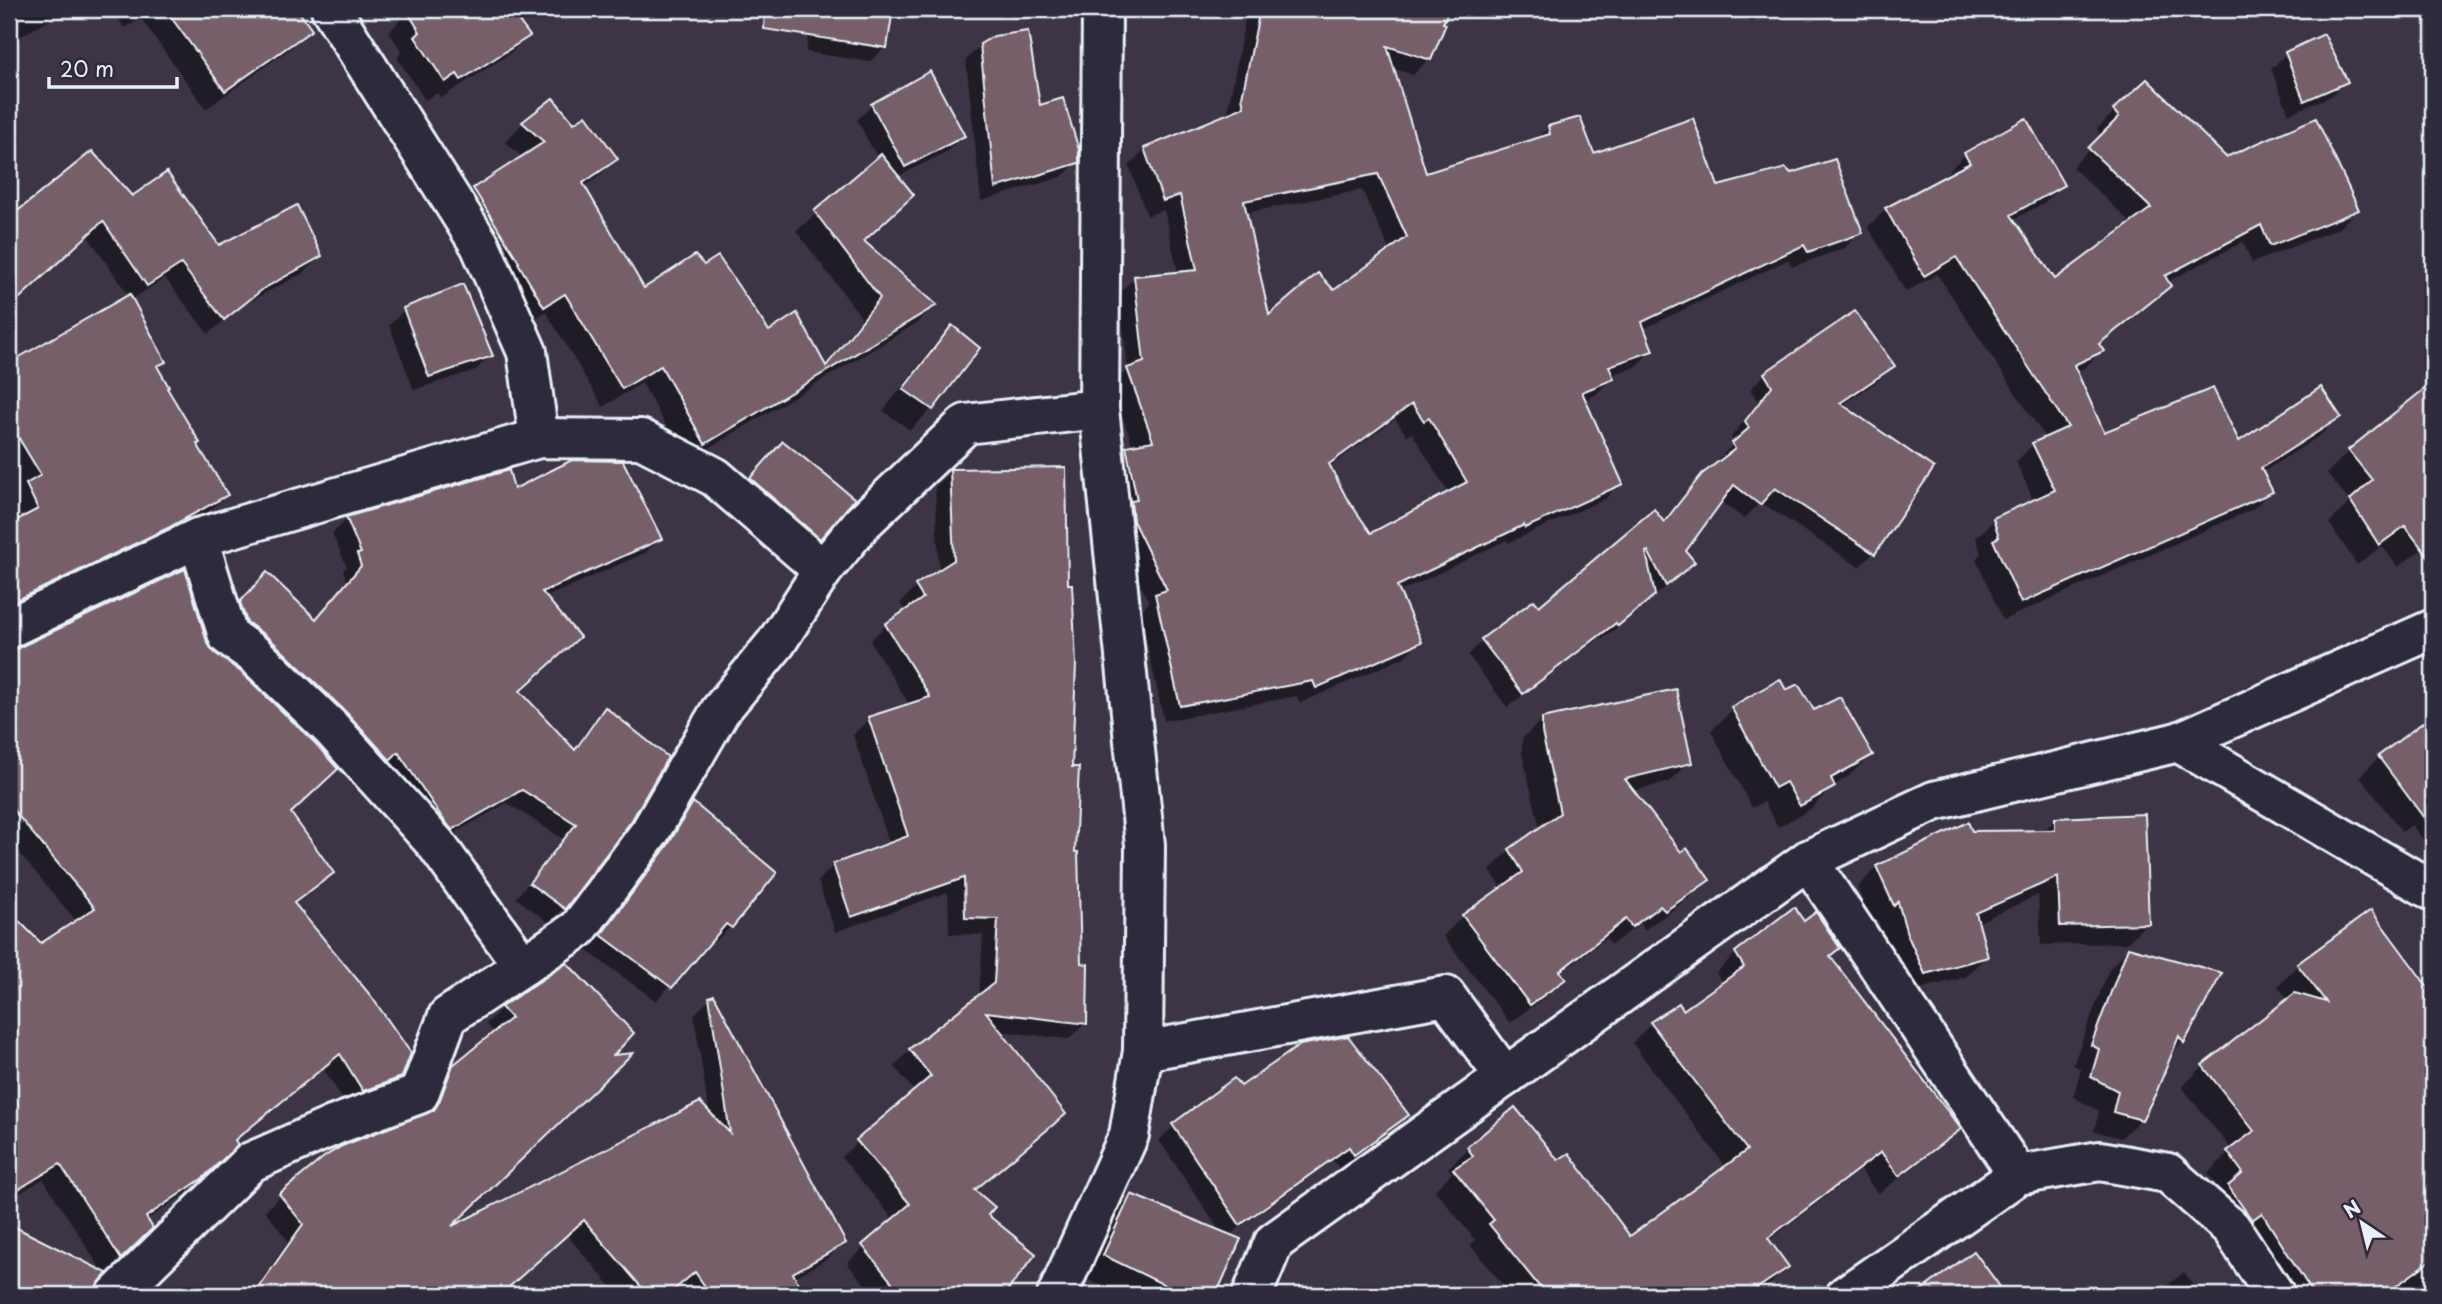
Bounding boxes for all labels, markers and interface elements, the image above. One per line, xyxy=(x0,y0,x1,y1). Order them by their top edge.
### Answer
scale bar xyxy=(49,46,177,90)
text: 20 m xyxy=(60,52,114,84)
north arrow xyxy=(2326,1188,2396,1258)
text: N xyxy=(2337,1192,2366,1224)

